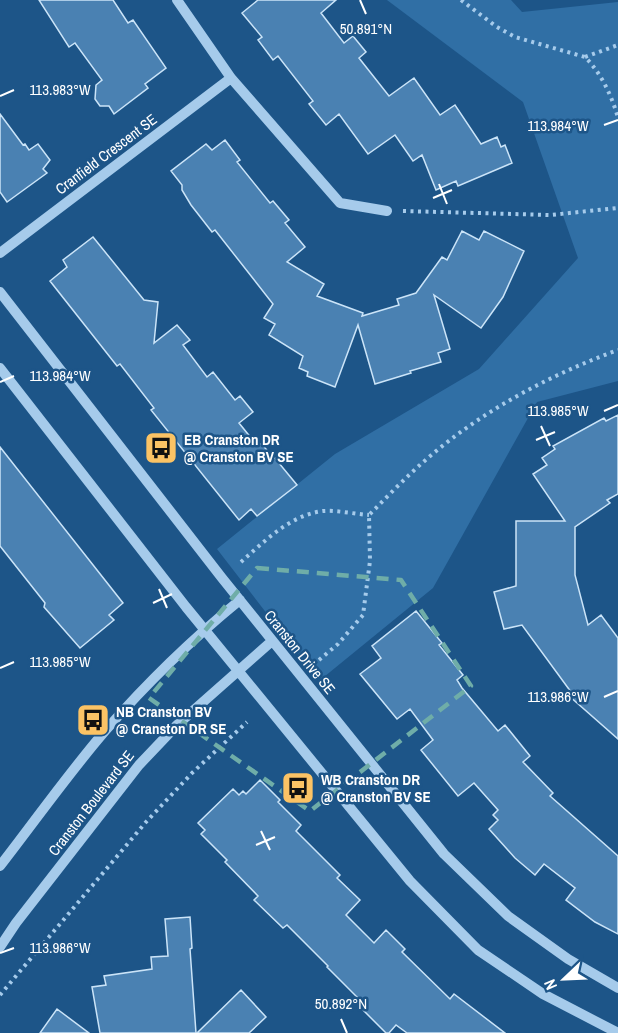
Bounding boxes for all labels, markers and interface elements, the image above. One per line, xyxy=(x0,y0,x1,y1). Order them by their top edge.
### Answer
text: 50.891°N xyxy=(340,18,392,39)
text: 113.983°W xyxy=(29,79,91,100)
street label: Cranfield Crescent SE xyxy=(51,109,161,199)
text: 113.984°W xyxy=(527,115,589,136)
text: 113.984°W xyxy=(29,365,91,386)
text: 113.985°W xyxy=(527,400,589,421)
place label: EB Cranston DR @ Cranston BV SE xyxy=(184,429,294,467)
bus stop icon: EB Cranston DR @ Cranston BV SE xyxy=(143,430,179,466)
street label: Cranston Drive SE xyxy=(260,606,340,698)
text: 113.985°W xyxy=(29,651,91,672)
text: 113.986°W xyxy=(527,686,589,707)
place label: NB Cranston BV @ Cranston DR SE xyxy=(116,701,226,739)
bus stop icon: NB Cranston BV @ Cranston DR SE xyxy=(75,702,111,738)
street label: Cranston Boulevard SE xyxy=(43,746,139,860)
place label: WB Cranston DR @ Cranston BV SE xyxy=(321,769,431,807)
bus stop icon: WB Cranston DR @ Cranston BV SE xyxy=(280,770,316,806)
text: 113.986°W xyxy=(29,937,91,958)
north arrow xyxy=(534,949,594,1009)
text: N xyxy=(538,976,562,994)
text: 50.892°N xyxy=(315,993,367,1014)

